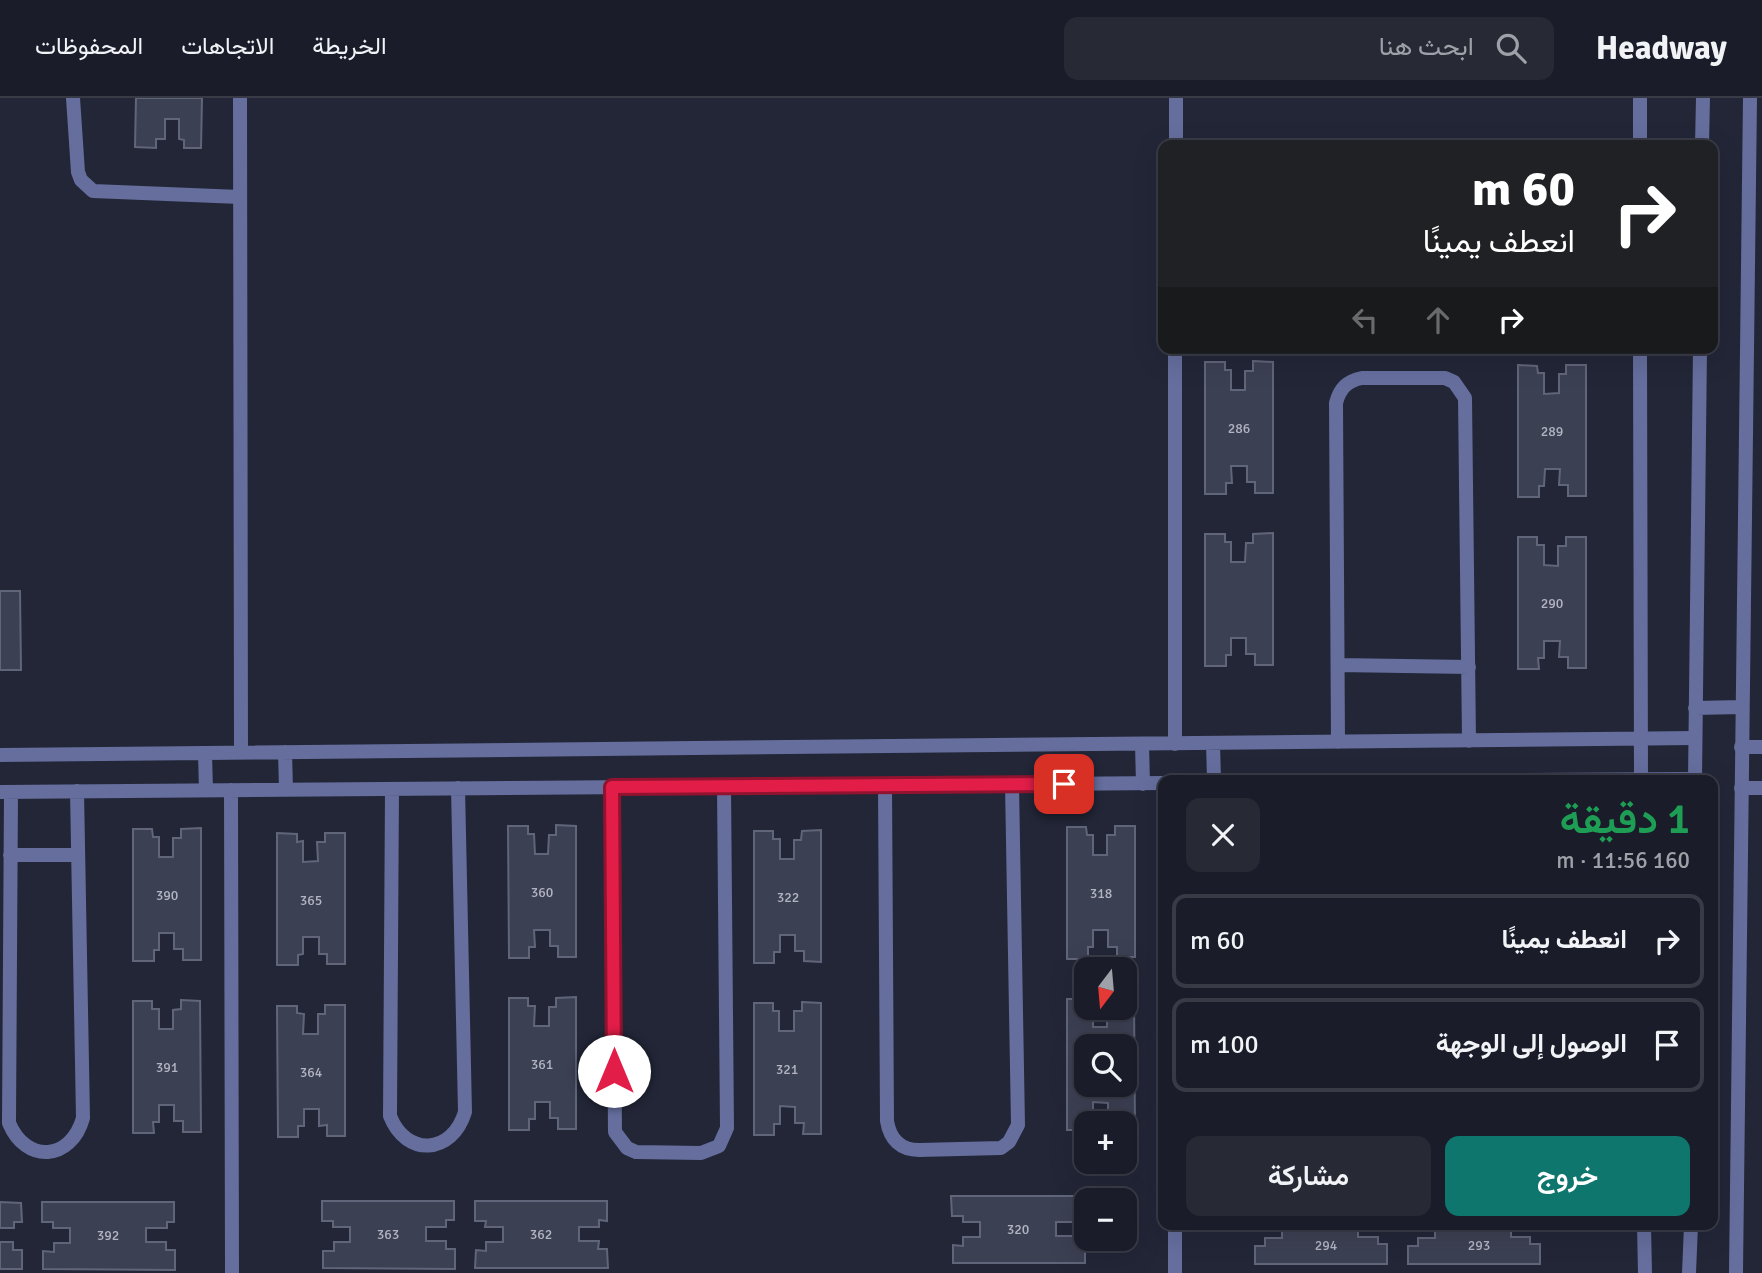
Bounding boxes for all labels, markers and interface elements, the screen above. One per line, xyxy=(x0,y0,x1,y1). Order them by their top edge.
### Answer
search box xyxy=(1064,17,1554,80)
text: Headway xyxy=(1596,28,1727,69)
icon: search xyxy=(1492,29,1530,67)
text: المحفوظات xyxy=(35,31,143,61)
text: الاتجاهات xyxy=(181,31,274,61)
text: الخريطة xyxy=(312,31,387,61)
text: ابحث هنا xyxy=(1379,31,1474,63)
text: 60 m xyxy=(1472,159,1575,219)
icon: right xyxy=(1599,168,1690,259)
text: انعطف يمينًا xyxy=(1423,222,1575,261)
icon: left xyxy=(1346,301,1384,339)
icon: ahead xyxy=(1419,301,1457,339)
icon: right xyxy=(1492,301,1530,339)
house number: 286 xyxy=(1228,420,1250,437)
house number: 289 xyxy=(1541,423,1563,440)
house number: 290 xyxy=(1541,595,1563,612)
pin xyxy=(1034,754,1094,814)
icon: arrive xyxy=(1045,765,1083,803)
text: 1 دقيقة xyxy=(1559,794,1690,845)
button: close xyxy=(1186,798,1260,872)
text: 160 m · 11:56 xyxy=(1556,846,1690,875)
house number: 360 xyxy=(531,884,553,901)
house number: 318 xyxy=(1090,885,1112,902)
house number: 390 xyxy=(156,887,178,904)
house number: 322 xyxy=(777,889,799,906)
house number: 365 xyxy=(300,892,322,909)
icon: right xyxy=(1648,922,1686,960)
text: انعطف يمينًا xyxy=(1501,924,1627,956)
text: 60 m xyxy=(1190,925,1245,957)
north arrow xyxy=(1074,957,1138,1020)
map controls xyxy=(1074,957,1137,1251)
icon: arrive xyxy=(1648,1026,1686,1064)
text: الوصول إلى الوجهة xyxy=(1436,1028,1627,1060)
text: 100 m xyxy=(1190,1029,1259,1061)
position arrow xyxy=(577,1034,651,1108)
button: search xyxy=(1074,1034,1137,1097)
house number: 361 xyxy=(531,1056,553,1073)
house number: 391 xyxy=(156,1059,178,1076)
house number: 321 xyxy=(776,1061,798,1078)
house number: 364 xyxy=(300,1064,323,1081)
button: + xyxy=(1074,1111,1137,1174)
button: مشاركة xyxy=(1186,1136,1431,1216)
button: خروج xyxy=(1445,1136,1690,1216)
button: − xyxy=(1074,1188,1137,1251)
house number: 320 xyxy=(1007,1221,1029,1238)
house number: 363 xyxy=(377,1226,399,1243)
house number: 362 xyxy=(530,1226,552,1243)
house number: 392 xyxy=(97,1227,119,1244)
house number: 294 xyxy=(1315,1237,1338,1254)
house number: 293 xyxy=(1468,1237,1490,1254)

